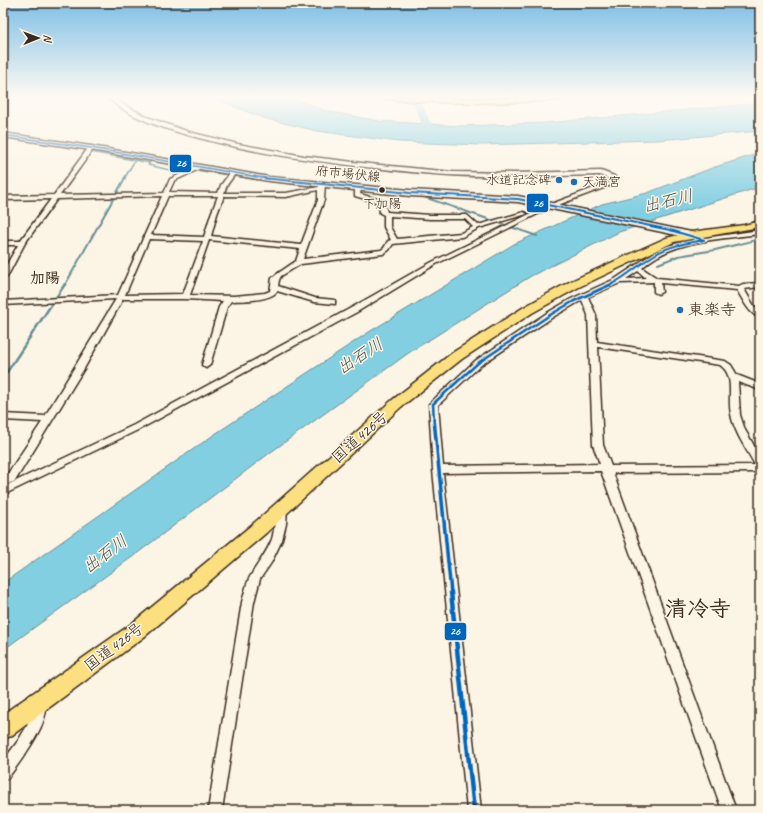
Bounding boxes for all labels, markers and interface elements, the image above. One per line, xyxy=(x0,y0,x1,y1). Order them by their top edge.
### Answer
north arrow xyxy=(18,18,58,58)
text: N xyxy=(41,34,55,44)
line badge: 26 xyxy=(169,154,192,173)
text: 26 xyxy=(176,156,187,170)
street label: 府市場伏線 xyxy=(315,163,382,185)
place label: 水道記念碑 xyxy=(486,172,551,188)
place label: 天満宮 xyxy=(582,174,621,190)
marker: 水道記念碑 xyxy=(554,175,564,185)
marker: 天満宮 xyxy=(569,177,579,187)
marker: 下加陽 xyxy=(377,185,387,195)
water label: 出石川 xyxy=(641,185,695,217)
line badge: 26 xyxy=(526,193,549,213)
place label: 下加陽 xyxy=(362,196,402,212)
text: 26 xyxy=(533,196,544,210)
district label: 加陽 xyxy=(30,269,60,288)
place label: 東楽寺 xyxy=(688,300,736,320)
marker: 東楽寺 xyxy=(675,305,685,315)
water label: 出石川 xyxy=(333,333,387,379)
street label: 国道426号 xyxy=(327,406,393,468)
water label: 出石川 xyxy=(78,530,132,578)
district label: 清冷寺 xyxy=(665,595,731,623)
street label: 国道426号 xyxy=(80,618,148,676)
line badge: 26 xyxy=(444,622,467,641)
text: 26 xyxy=(450,624,461,638)

